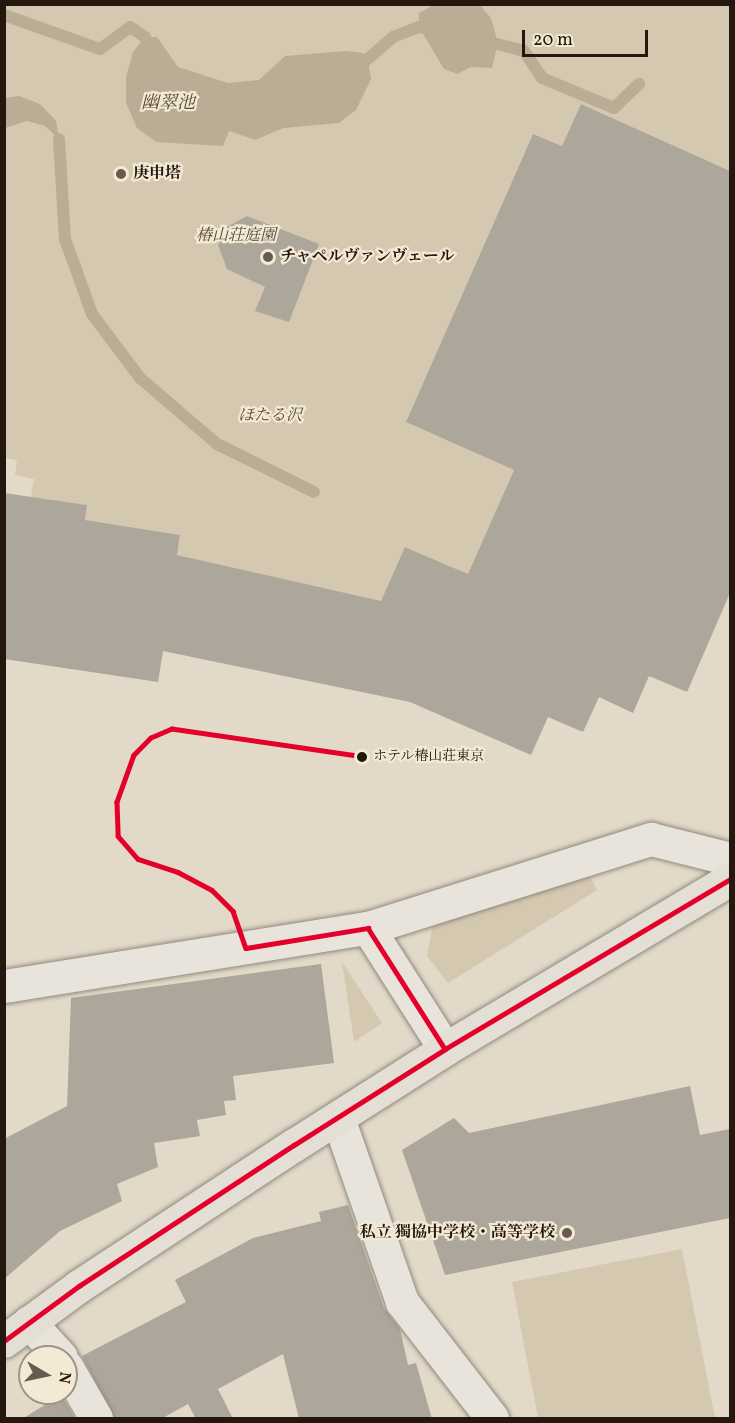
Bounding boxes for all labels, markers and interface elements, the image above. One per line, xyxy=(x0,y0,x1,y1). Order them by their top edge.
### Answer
scale bar xyxy=(525,18,651,56)
text: 20 m xyxy=(533,28,573,53)
water label: 幽翠池 xyxy=(141,93,195,115)
place label: 庚申塔 xyxy=(133,164,181,184)
marker: 庚申塔 xyxy=(114,167,128,181)
park label: 椿山荘庭園 xyxy=(196,226,276,246)
place label: チャペルヴァンヴェール xyxy=(280,247,456,267)
marker: チャペルヴァンヴェール xyxy=(261,250,275,264)
park label: ほたる沢 xyxy=(238,406,302,426)
place label: ホテル椿山荘東京 xyxy=(373,749,485,765)
marker: ホテル椿山荘東京 xyxy=(356,751,368,763)
place label: 私立 獨協中学校・高等学校 xyxy=(360,1223,555,1243)
marker: 私立 獨協中学校・高等学校 xyxy=(560,1226,574,1240)
north arrow xyxy=(18,1345,78,1405)
text: N xyxy=(52,1370,76,1385)

